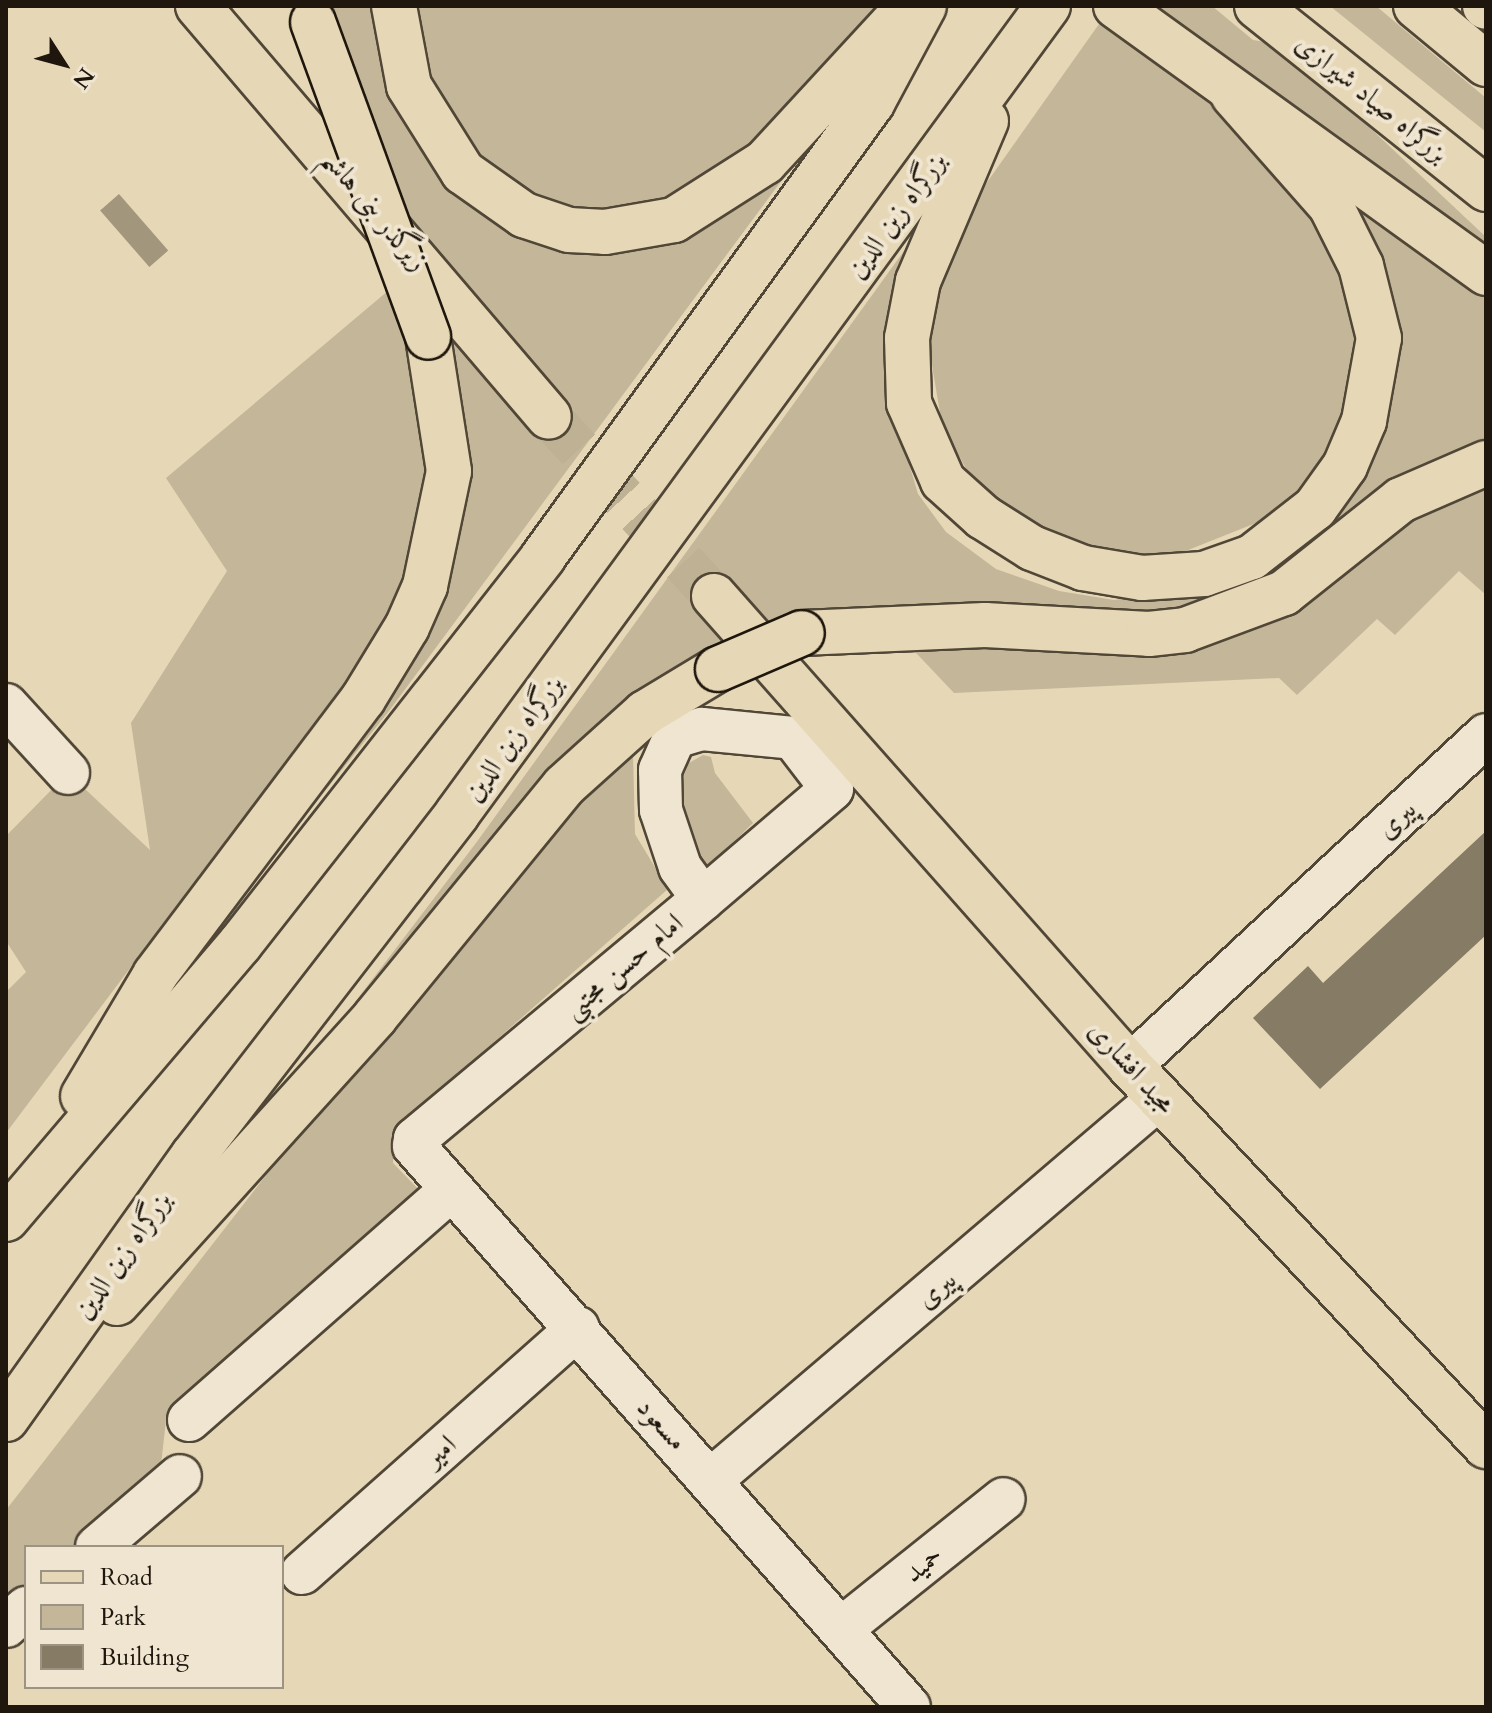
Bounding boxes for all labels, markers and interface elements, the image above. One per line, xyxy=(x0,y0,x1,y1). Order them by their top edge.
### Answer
north arrow xyxy=(24,24,104,104)
street label: بزرگراه صیاد شیرازی xyxy=(1289,26,1455,170)
text: N xyxy=(66,62,101,95)
street label: زیرگذر بنی هاشم xyxy=(315,143,435,277)
street label: بزرگراه زین الدین xyxy=(839,145,953,285)
street label: بزرگراه زین الدین xyxy=(456,668,570,808)
street label: پیری xyxy=(1369,792,1423,846)
street label: امام حسن مجتبی xyxy=(556,906,690,1026)
street label: مجید افشاری xyxy=(1081,1014,1183,1120)
street label: بزرگراه زین الدین xyxy=(66,1185,178,1325)
street label: پیری xyxy=(909,1263,963,1315)
street label: مسعود xyxy=(630,1391,694,1457)
street label: امیر xyxy=(417,1428,463,1474)
street label: حمید xyxy=(897,1538,949,1590)
legend xyxy=(24,1545,284,1689)
text: Road xyxy=(100,1561,153,1594)
text: Park xyxy=(100,1601,146,1634)
text: Building xyxy=(100,1641,189,1674)

